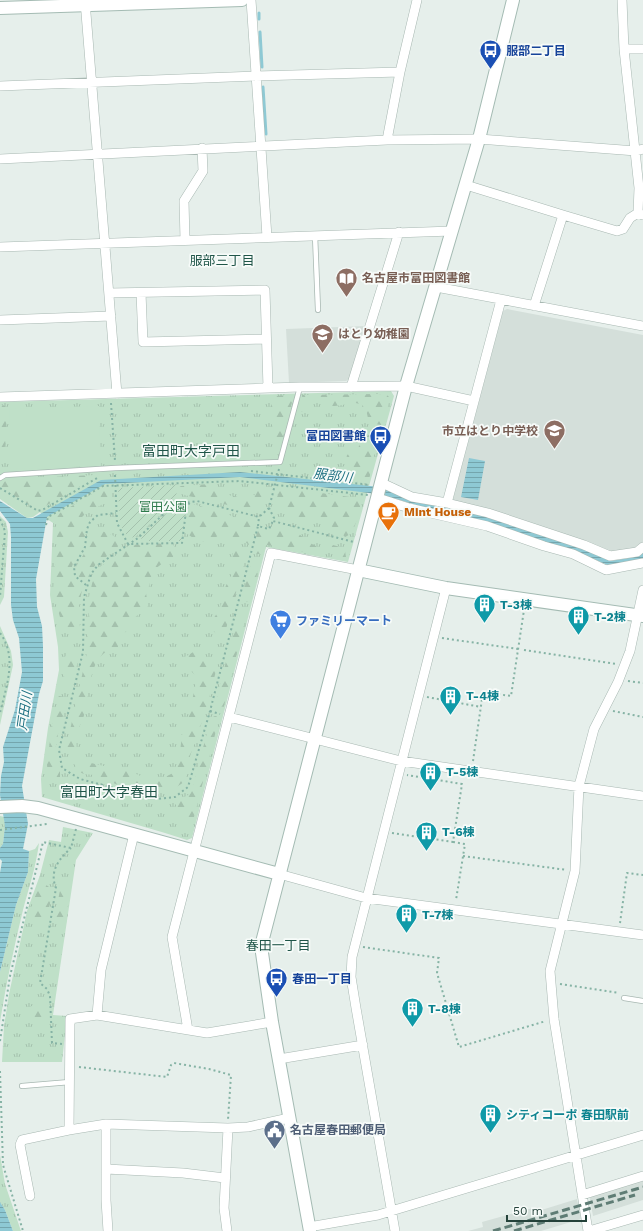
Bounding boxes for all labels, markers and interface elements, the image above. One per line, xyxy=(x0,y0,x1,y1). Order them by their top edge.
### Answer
bus stop icon: 服部二丁目 xyxy=(478,38,504,71)
place label: 服部二丁目 xyxy=(506,44,566,58)
district label: 服部三丁目 xyxy=(189,253,255,268)
library icon: 名古屋市富田図書館 xyxy=(334,265,360,298)
place label: 名古屋市富田図書館 xyxy=(362,271,470,285)
school or university icon: はとり幼稚園 xyxy=(310,321,336,354)
place label: はとり幼稚園 xyxy=(338,327,410,341)
school or university icon: 市立はとり中学校 xyxy=(541,418,567,451)
bus stop icon: 富田図書館 xyxy=(368,423,394,456)
place label: 市立はとり中学校 xyxy=(442,424,538,438)
place label: 富田図書館 xyxy=(306,429,366,443)
district label: 富田町大字戸田 xyxy=(142,443,240,459)
water label: 服部川 xyxy=(313,466,355,486)
cafe icon: Mint House xyxy=(376,499,402,532)
park label: 富田公園 xyxy=(139,500,187,514)
place label: Mint House xyxy=(404,505,471,519)
building icon: T-3棟 xyxy=(472,592,498,625)
place label: T-3棟 xyxy=(500,598,532,612)
building icon: T-2棟 xyxy=(565,604,591,637)
supermarket icon: ファミリーマート xyxy=(267,608,293,641)
place label: T-2棟 xyxy=(594,610,626,624)
place label: ファミリーマート xyxy=(296,614,392,628)
building icon: T-4棟 xyxy=(437,683,463,716)
water label: 戸田川 xyxy=(14,689,35,731)
place label: T-4棟 xyxy=(466,689,499,703)
building icon: T-5棟 xyxy=(418,759,444,792)
place label: T-5棟 xyxy=(446,765,478,779)
district label: 富田町大字春田 xyxy=(60,784,158,800)
building icon: T-6棟 xyxy=(414,819,440,852)
place label: T-6棟 xyxy=(442,825,475,839)
building icon: T-7棟 xyxy=(394,902,420,935)
place label: T-7棟 xyxy=(422,908,453,922)
district label: 春田一丁目 xyxy=(245,938,311,953)
bus stop icon: 春田一丁目 xyxy=(263,966,289,999)
place label: 春田一丁目 xyxy=(292,972,352,986)
building icon: T-8棟 xyxy=(399,996,425,1029)
place label: T-8棟 xyxy=(428,1002,461,1016)
building icon: シティコーポ 春田駅前 xyxy=(478,1102,504,1135)
place label: シティコーポ 春田駅前 xyxy=(506,1108,629,1122)
public building icon: 名古屋春田郵便局 xyxy=(261,1117,287,1150)
place label: 名古屋春田郵便局 xyxy=(290,1123,386,1137)
scale bar xyxy=(507,1197,586,1223)
text: 50 m xyxy=(513,1204,543,1218)

